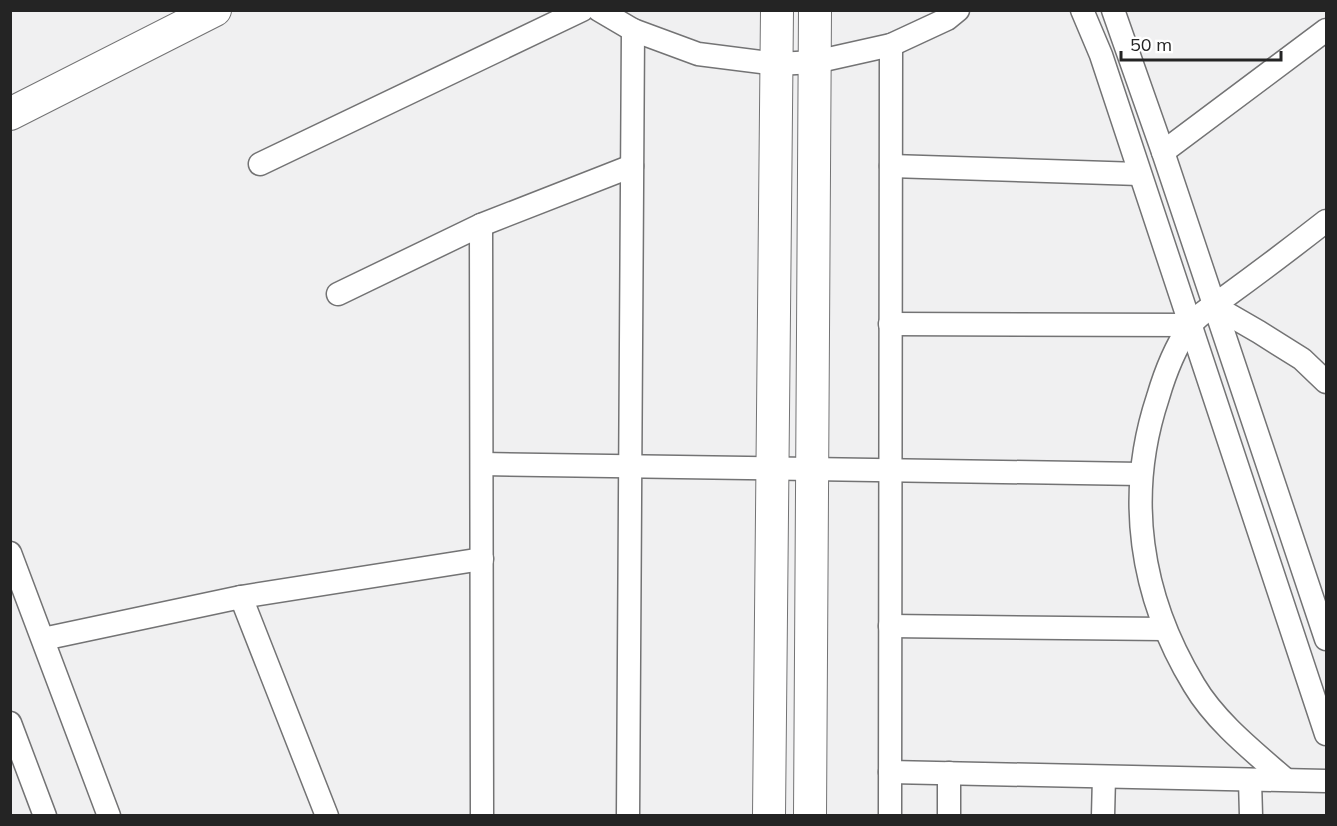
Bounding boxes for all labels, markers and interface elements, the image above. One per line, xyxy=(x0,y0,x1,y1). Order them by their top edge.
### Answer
scale bar xyxy=(1121,24,1282,62)
text: 50 m xyxy=(1130,33,1172,56)

